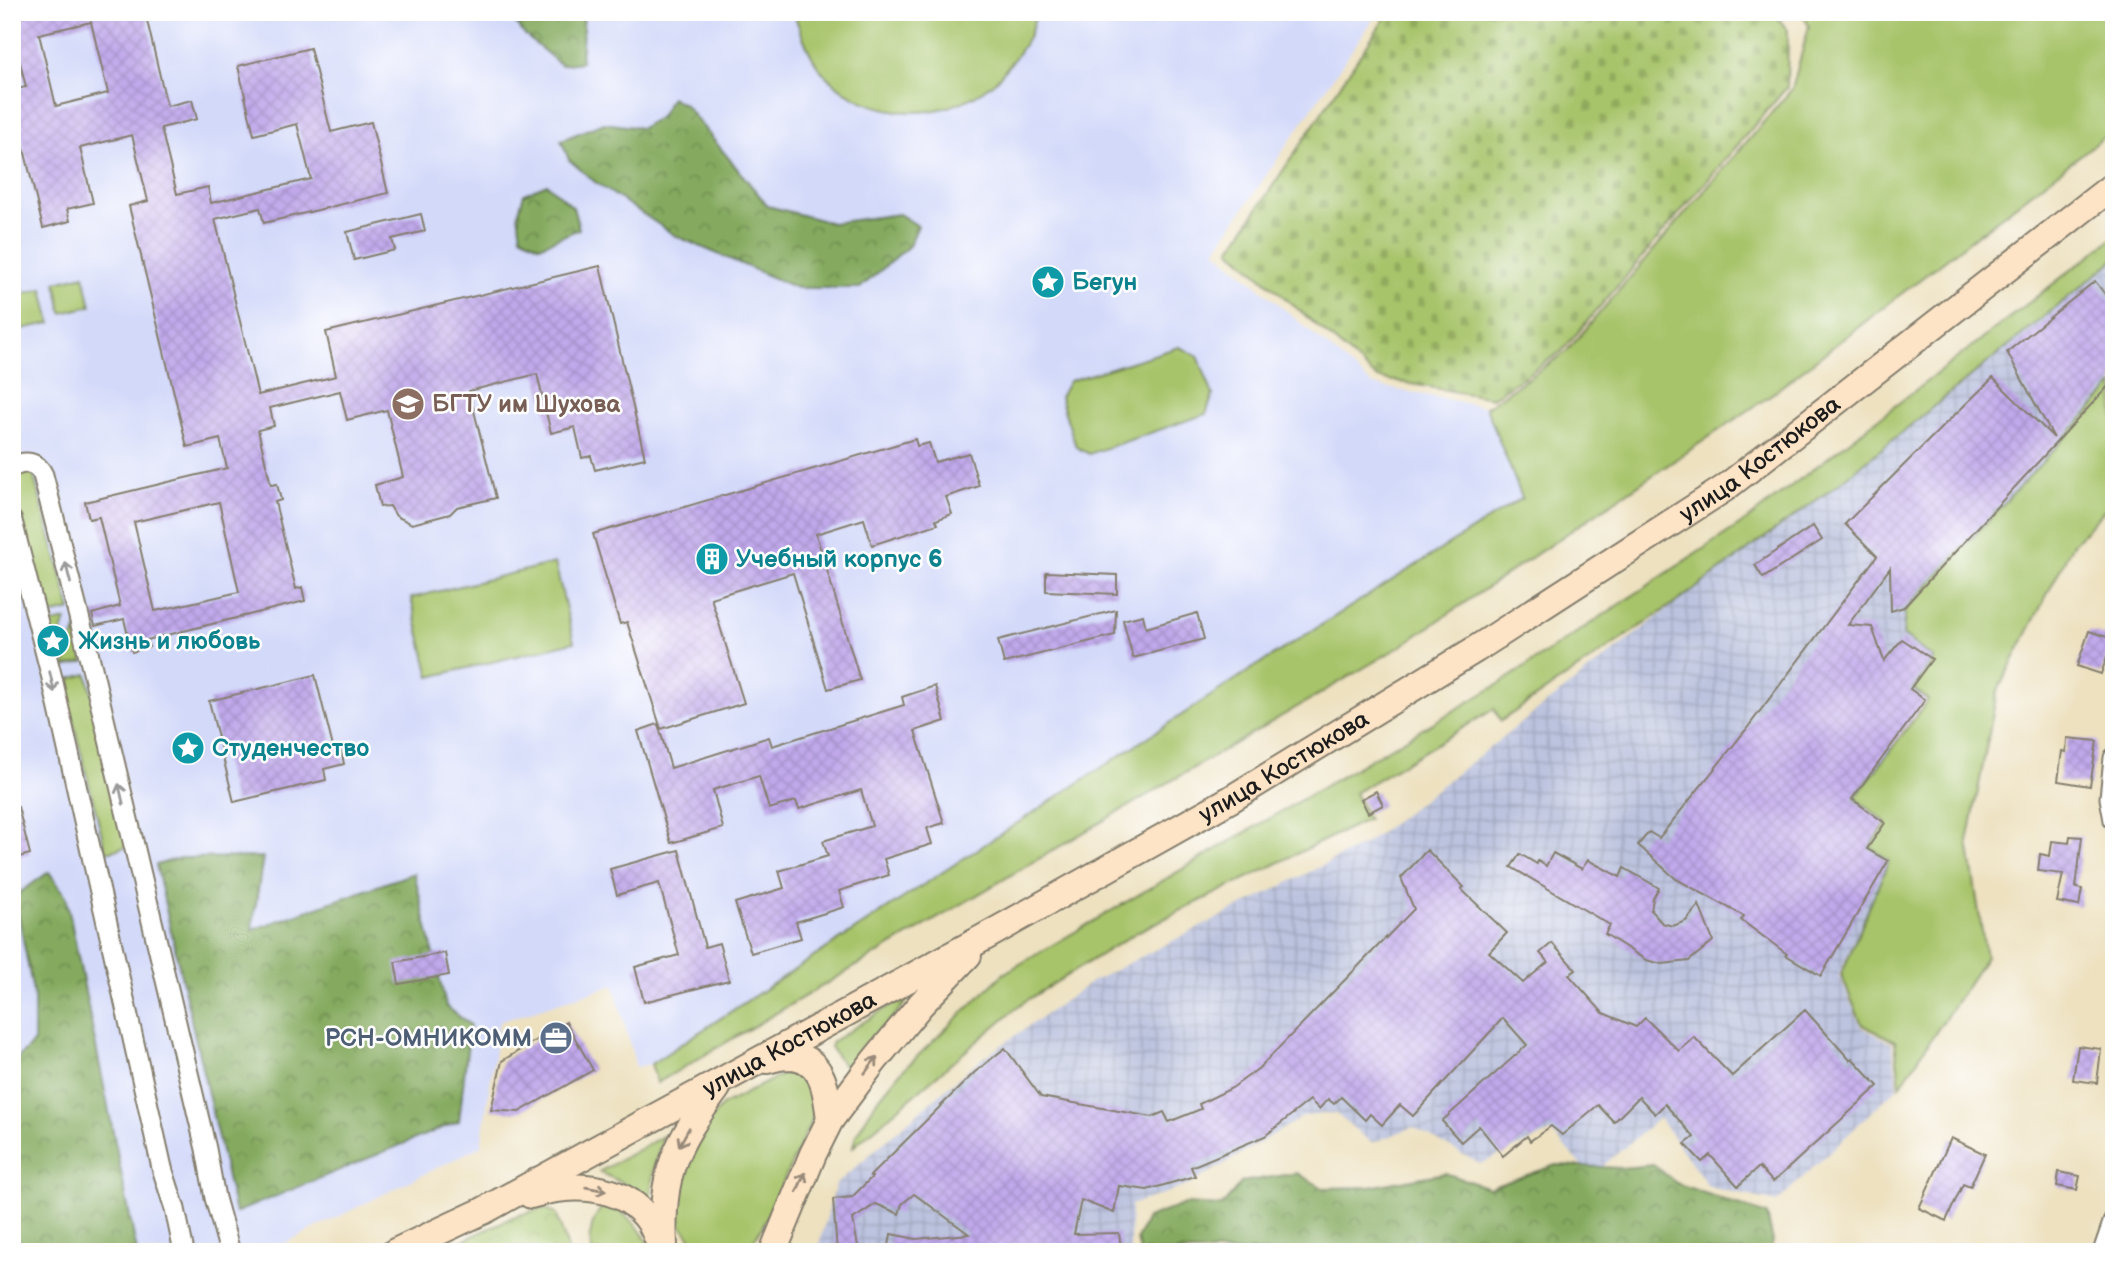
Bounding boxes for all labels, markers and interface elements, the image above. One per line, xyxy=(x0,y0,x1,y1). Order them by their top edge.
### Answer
place icon: Бегун xyxy=(1029,263,1067,301)
place label: Бегун xyxy=(1072,268,1137,297)
school or university icon: БГТУ им Шухова xyxy=(389,385,427,423)
street label: улица Костюкова xyxy=(1674,389,1846,528)
place label: БГТУ им Шухова xyxy=(432,390,621,419)
building icon: Учебный корпус 6 xyxy=(693,540,731,578)
place label: Учебный корпус 6 xyxy=(736,545,942,574)
one-way arrow xyxy=(61,562,74,584)
place icon: Жизнь и любовь xyxy=(34,622,72,660)
place label: Жизнь и любовь xyxy=(78,627,261,656)
one-way arrow xyxy=(46,670,60,693)
street label: улица Костюкова xyxy=(1194,704,1374,829)
place icon: Студенчество xyxy=(169,729,207,767)
place label: Студенчество xyxy=(212,734,369,763)
one-way arrow xyxy=(114,783,127,806)
street label: улица Костюкова xyxy=(697,985,881,1103)
office icon: РСН-ОМНИКОММ xyxy=(537,1019,575,1057)
place label: РСН-ОМНИКОММ xyxy=(325,1024,532,1053)
one-way arrow xyxy=(863,1056,878,1074)
one-way arrow xyxy=(677,1126,690,1147)
one-way arrow xyxy=(795,1172,808,1193)
one-way arrow xyxy=(584,1183,607,1197)

